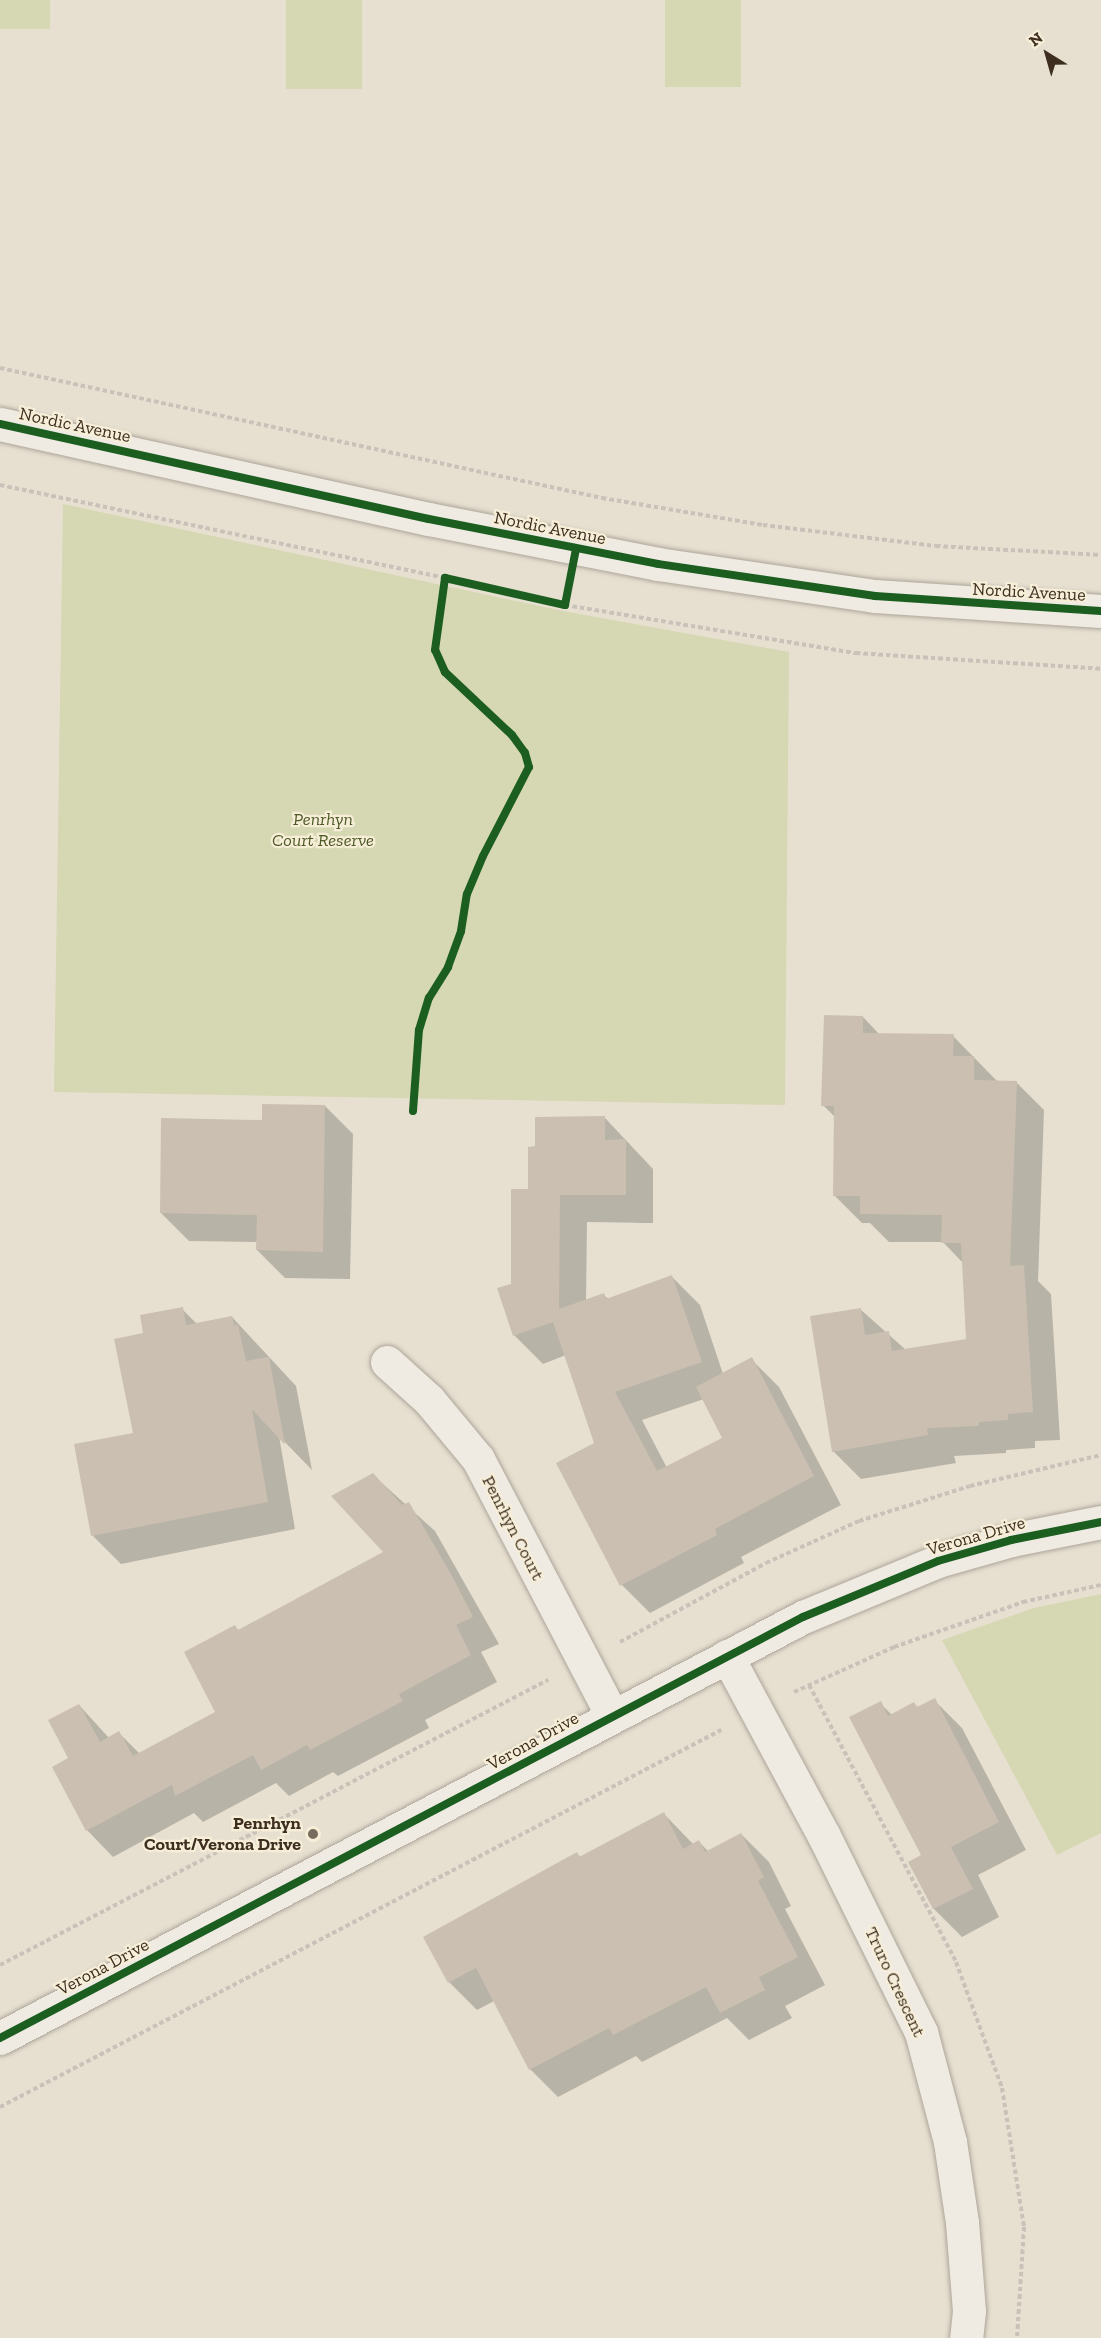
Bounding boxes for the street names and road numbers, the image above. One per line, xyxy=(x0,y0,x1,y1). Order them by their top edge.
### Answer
street label: Nordic Avenue xyxy=(17,403,133,447)
street label: Nordic Avenue xyxy=(492,507,608,549)
street label: Nordic Avenue xyxy=(971,578,1087,606)
street label: Penrhyn Court xyxy=(477,1472,549,1584)
street label: Verona Drive xyxy=(924,1512,1028,1560)
street label: Verona Drive xyxy=(484,1707,582,1775)
street label: Truro Crescent xyxy=(860,1924,930,2040)
street label: Verona Drive xyxy=(53,1934,153,2000)

